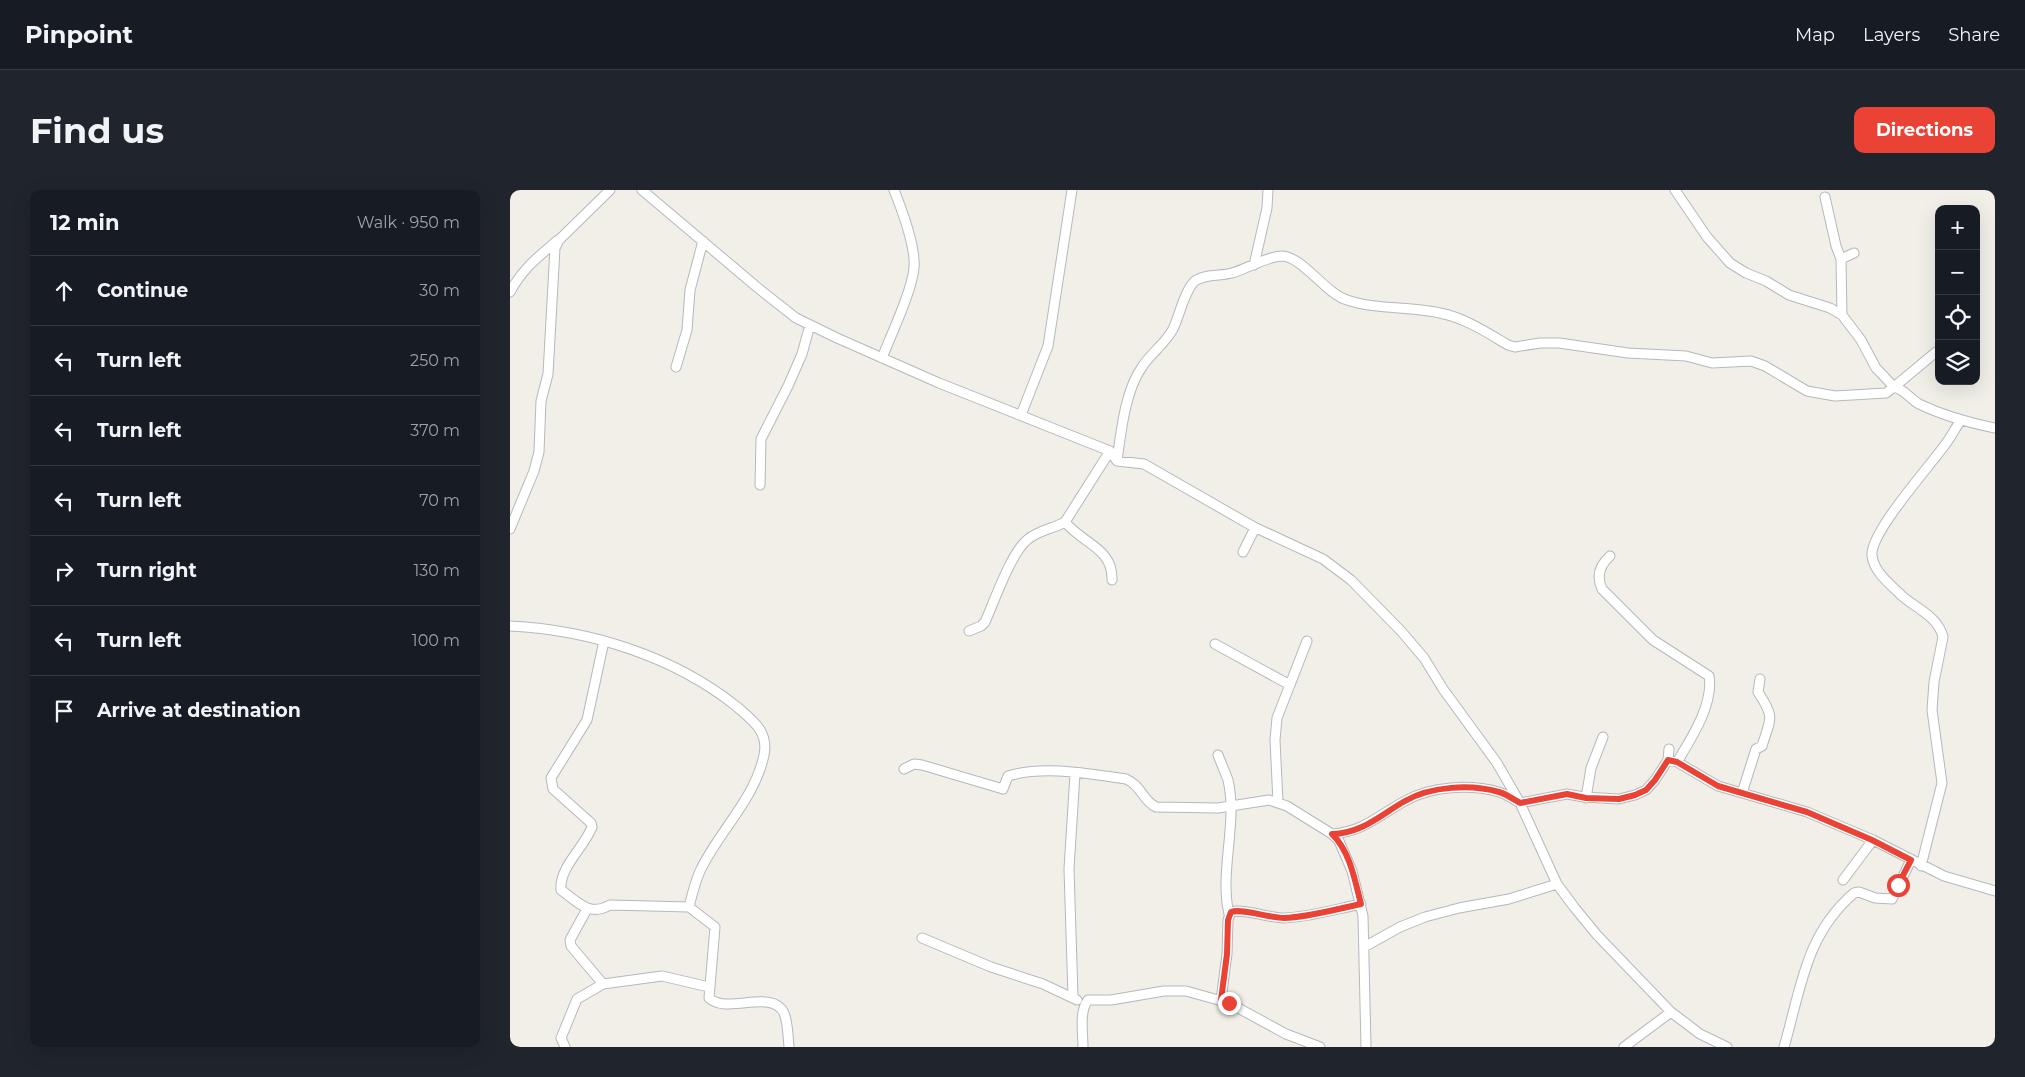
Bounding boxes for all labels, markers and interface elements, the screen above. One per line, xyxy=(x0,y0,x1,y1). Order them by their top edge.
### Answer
text: Pinpoint xyxy=(25,20,133,49)
text: Map xyxy=(1795,24,1835,46)
text: Layers xyxy=(1863,24,1920,46)
text: Share xyxy=(1948,24,2000,46)
button: Directions xyxy=(1854,107,1995,153)
text: Find us xyxy=(30,109,164,152)
map controls xyxy=(1935,205,1980,385)
button: + xyxy=(1935,205,1980,250)
text: 12 min xyxy=(50,210,119,235)
text: Walk · 950 m xyxy=(357,213,460,232)
button: − xyxy=(1935,250,1980,295)
icon: ahead xyxy=(50,277,78,305)
text: Continue xyxy=(97,279,188,302)
text: 30 m xyxy=(419,281,460,300)
button: locate xyxy=(1935,295,1980,340)
button: layers xyxy=(1935,340,1980,385)
icon: left xyxy=(50,347,78,375)
text: Turn left xyxy=(97,349,182,372)
text: 250 m xyxy=(410,351,460,370)
icon: left xyxy=(50,417,78,445)
text: Turn left xyxy=(97,419,182,442)
text: 370 m xyxy=(410,421,460,440)
icon: left xyxy=(50,487,78,515)
text: Turn left xyxy=(97,489,182,512)
text: 70 m xyxy=(419,491,460,510)
icon: right xyxy=(50,557,78,585)
text: Turn right xyxy=(97,559,197,582)
text: 130 m xyxy=(413,561,460,580)
icon: left xyxy=(50,627,78,655)
text: Turn left xyxy=(97,629,182,652)
text: 100 m xyxy=(412,631,460,650)
icon: arrive xyxy=(50,697,78,725)
text: Arrive at destination xyxy=(97,699,301,722)
route start xyxy=(1887,874,1910,897)
route end xyxy=(1218,992,1241,1015)

